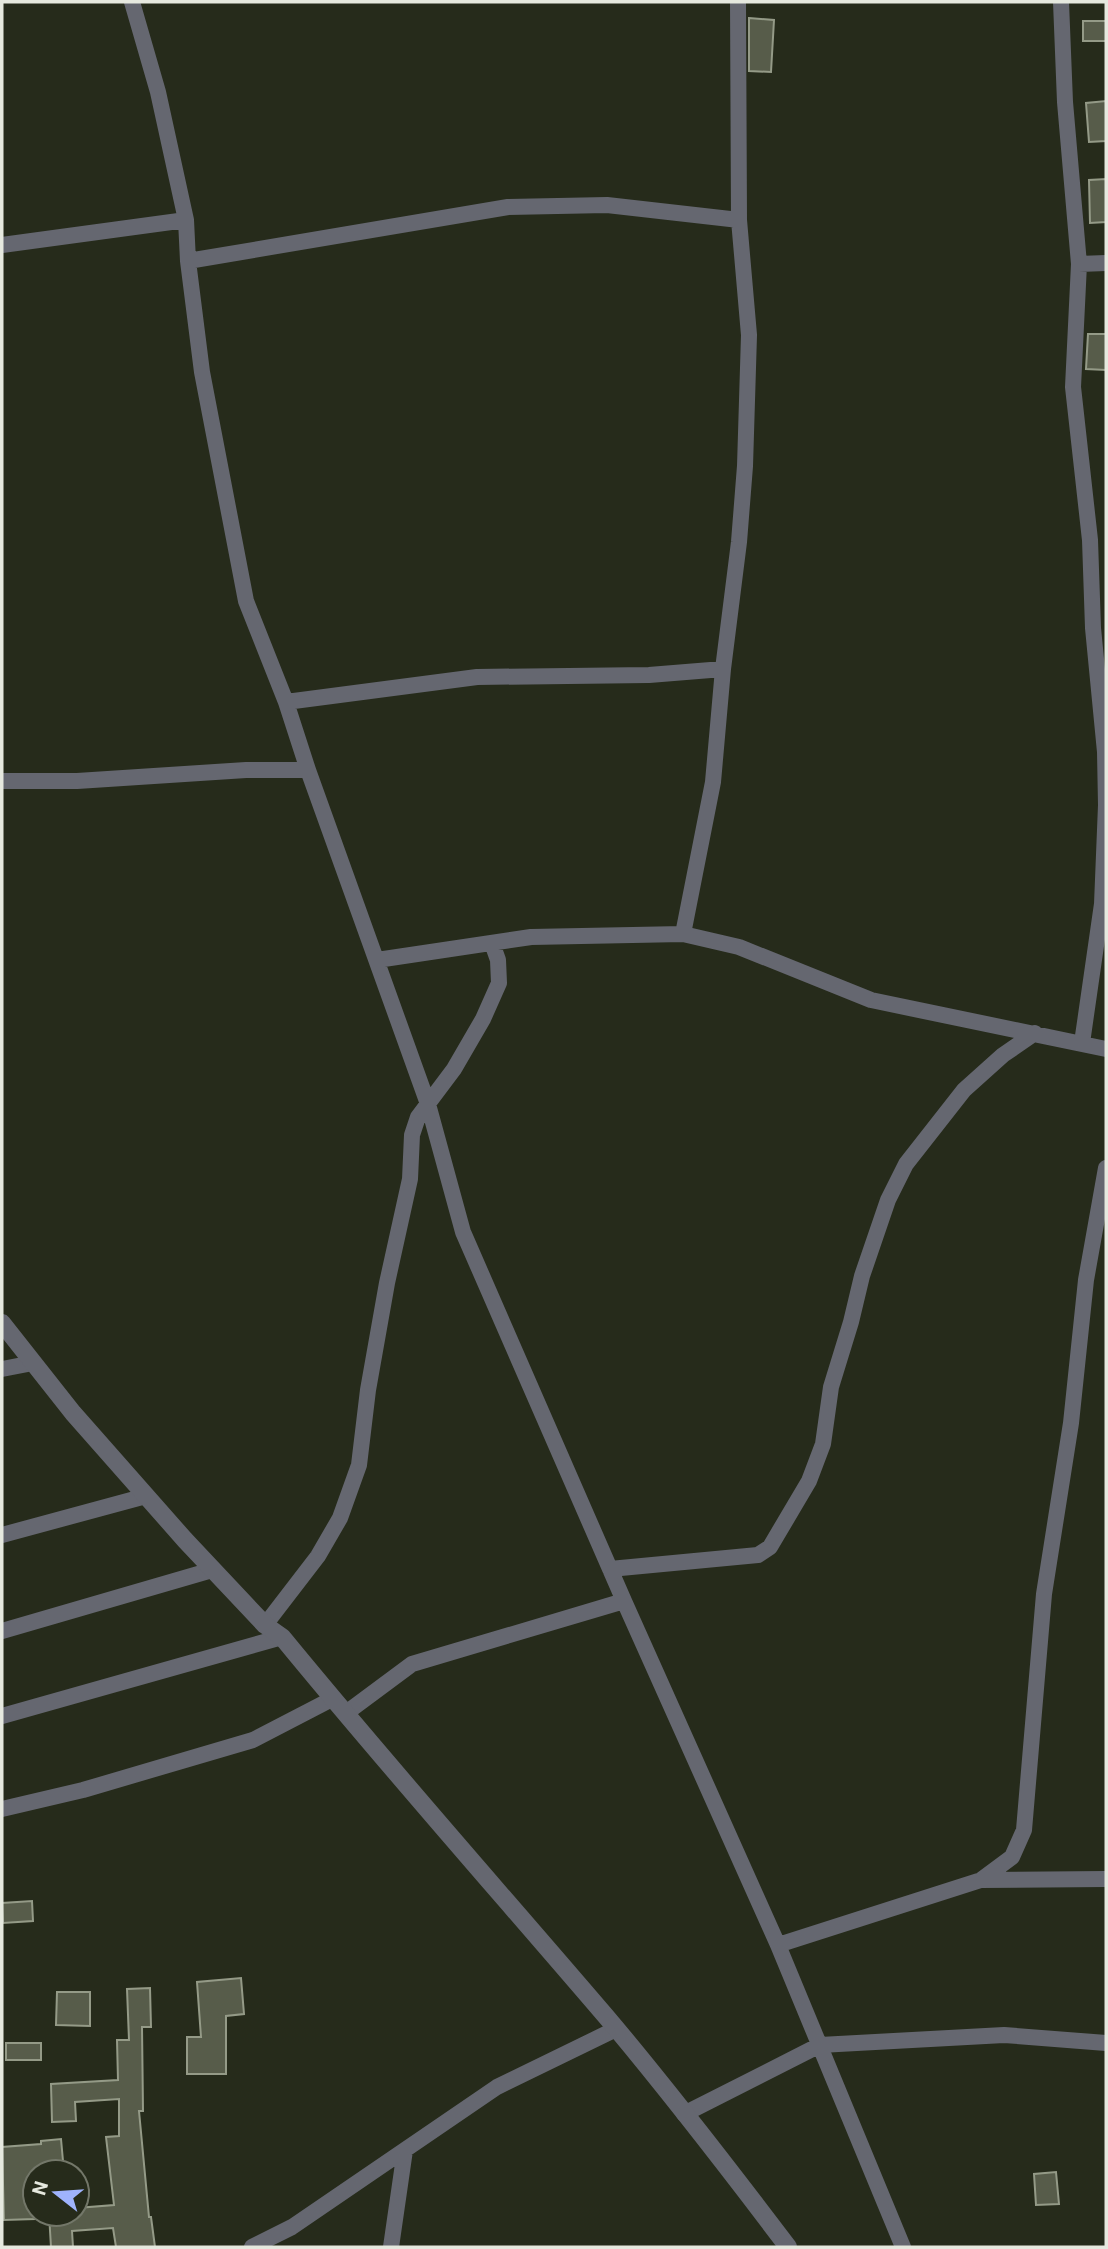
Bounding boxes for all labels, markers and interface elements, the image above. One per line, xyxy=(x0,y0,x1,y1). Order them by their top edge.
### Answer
north arrow xyxy=(21,2158,91,2228)
text: N xyxy=(27,2178,53,2198)

